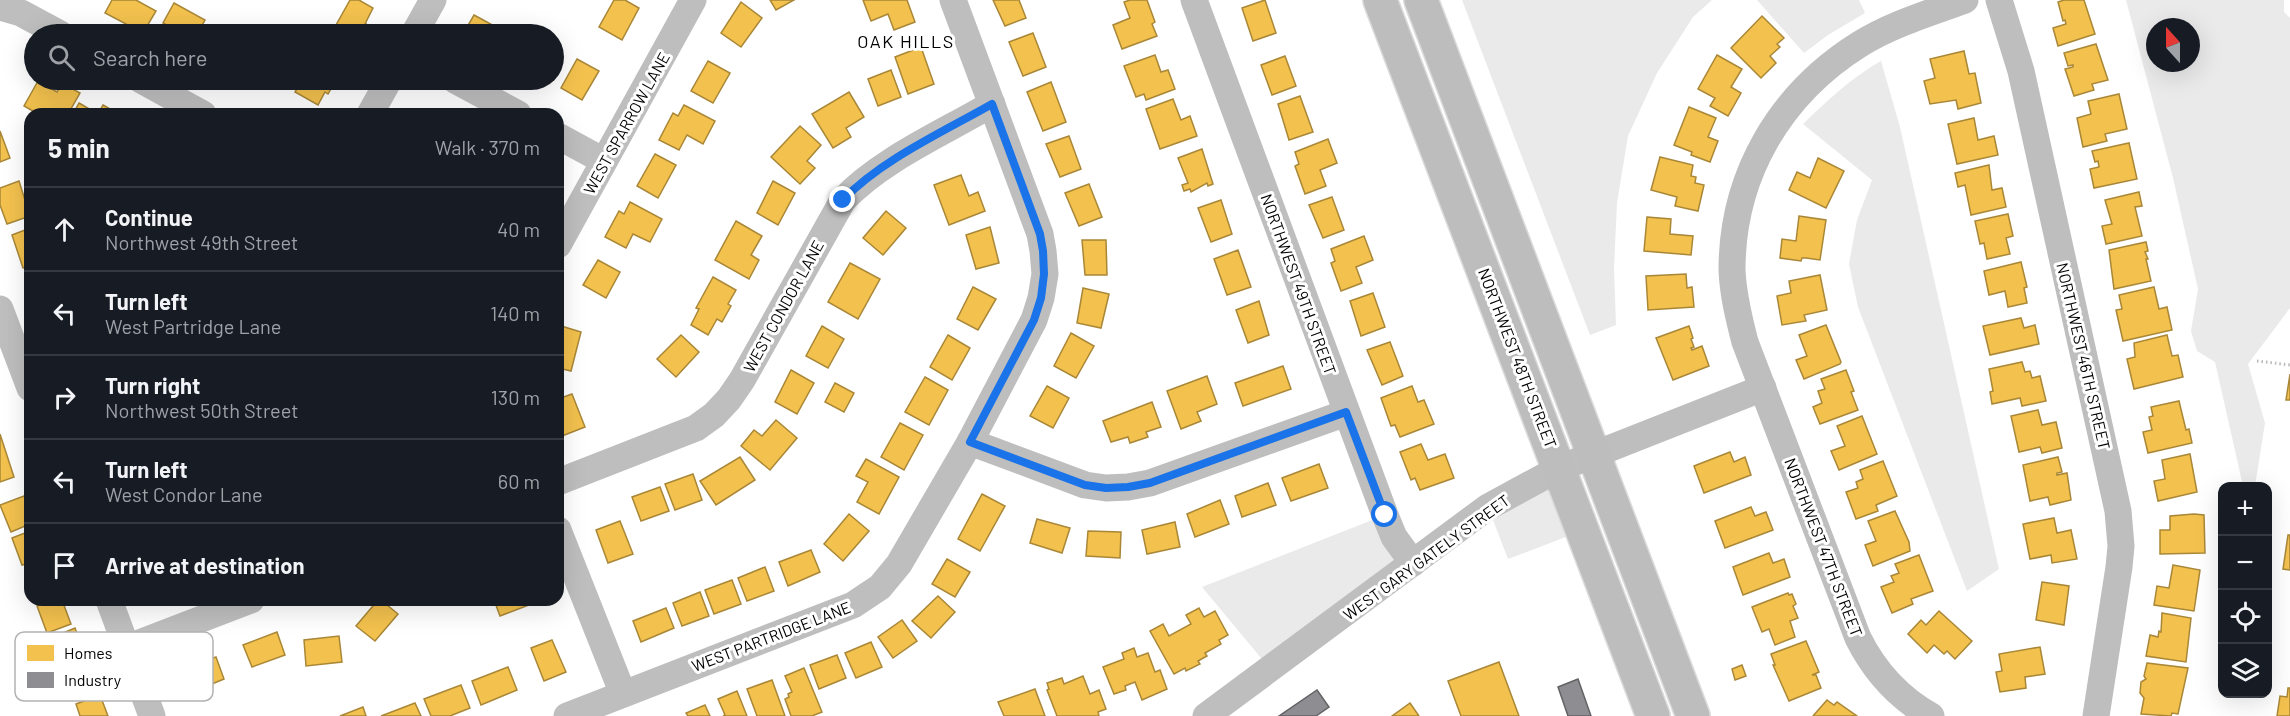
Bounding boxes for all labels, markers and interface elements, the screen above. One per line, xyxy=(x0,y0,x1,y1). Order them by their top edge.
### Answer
north arrow xyxy=(2146,18,2200,72)
search box xyxy=(24,24,564,90)
district label: OAK HILLS xyxy=(857,30,955,52)
icon: search xyxy=(45,41,78,74)
text: Search here xyxy=(93,44,207,70)
street label: WEST SPARROW LANE xyxy=(579,49,673,197)
text: 5 min xyxy=(48,132,110,163)
text: Walk · 370 m xyxy=(435,135,540,159)
route end xyxy=(829,186,855,212)
street label: NORTHWEST 49TH STREET xyxy=(1257,191,1341,377)
text: Continue xyxy=(105,204,193,230)
icon: ahead xyxy=(48,213,81,246)
text: 40 m xyxy=(497,217,540,241)
text: Northwest 49th Street xyxy=(105,230,298,254)
street label: WEST CONDOR LANE xyxy=(739,237,827,375)
street label: NORTHWEST 46TH STREET xyxy=(2053,261,2115,451)
street label: NORTHWEST 48TH STREET xyxy=(1475,265,1561,451)
text: Turn left xyxy=(105,288,188,314)
icon: left xyxy=(48,297,81,330)
text: 140 m xyxy=(490,301,540,325)
text: West Partridge Lane xyxy=(105,314,281,338)
text: Turn right xyxy=(105,372,200,398)
icon: right xyxy=(48,381,81,414)
text: 130 m xyxy=(491,385,540,409)
text: Northwest 50th Street xyxy=(105,398,299,422)
street label: NORTHWEST 47TH STREET xyxy=(1781,455,1867,639)
text: Turn left xyxy=(105,456,188,482)
icon: left xyxy=(48,465,81,498)
text: 60 m xyxy=(498,469,540,493)
text: West Condor Lane xyxy=(105,482,263,506)
map controls xyxy=(2218,482,2272,698)
button: + xyxy=(2218,482,2272,536)
street label: WEST GARY GATELY STREET xyxy=(1339,490,1513,624)
route start xyxy=(1371,501,1397,527)
button: − xyxy=(2218,536,2272,590)
icon: arrive xyxy=(48,549,81,582)
text: Arrive at destination xyxy=(105,552,304,578)
button: locate xyxy=(2218,590,2272,644)
street label: WEST PARTRIDGE LANE xyxy=(689,597,853,675)
legend xyxy=(15,632,213,701)
text: Homes xyxy=(64,643,112,662)
button: layers xyxy=(2218,644,2272,698)
text: Industry xyxy=(64,670,122,689)

